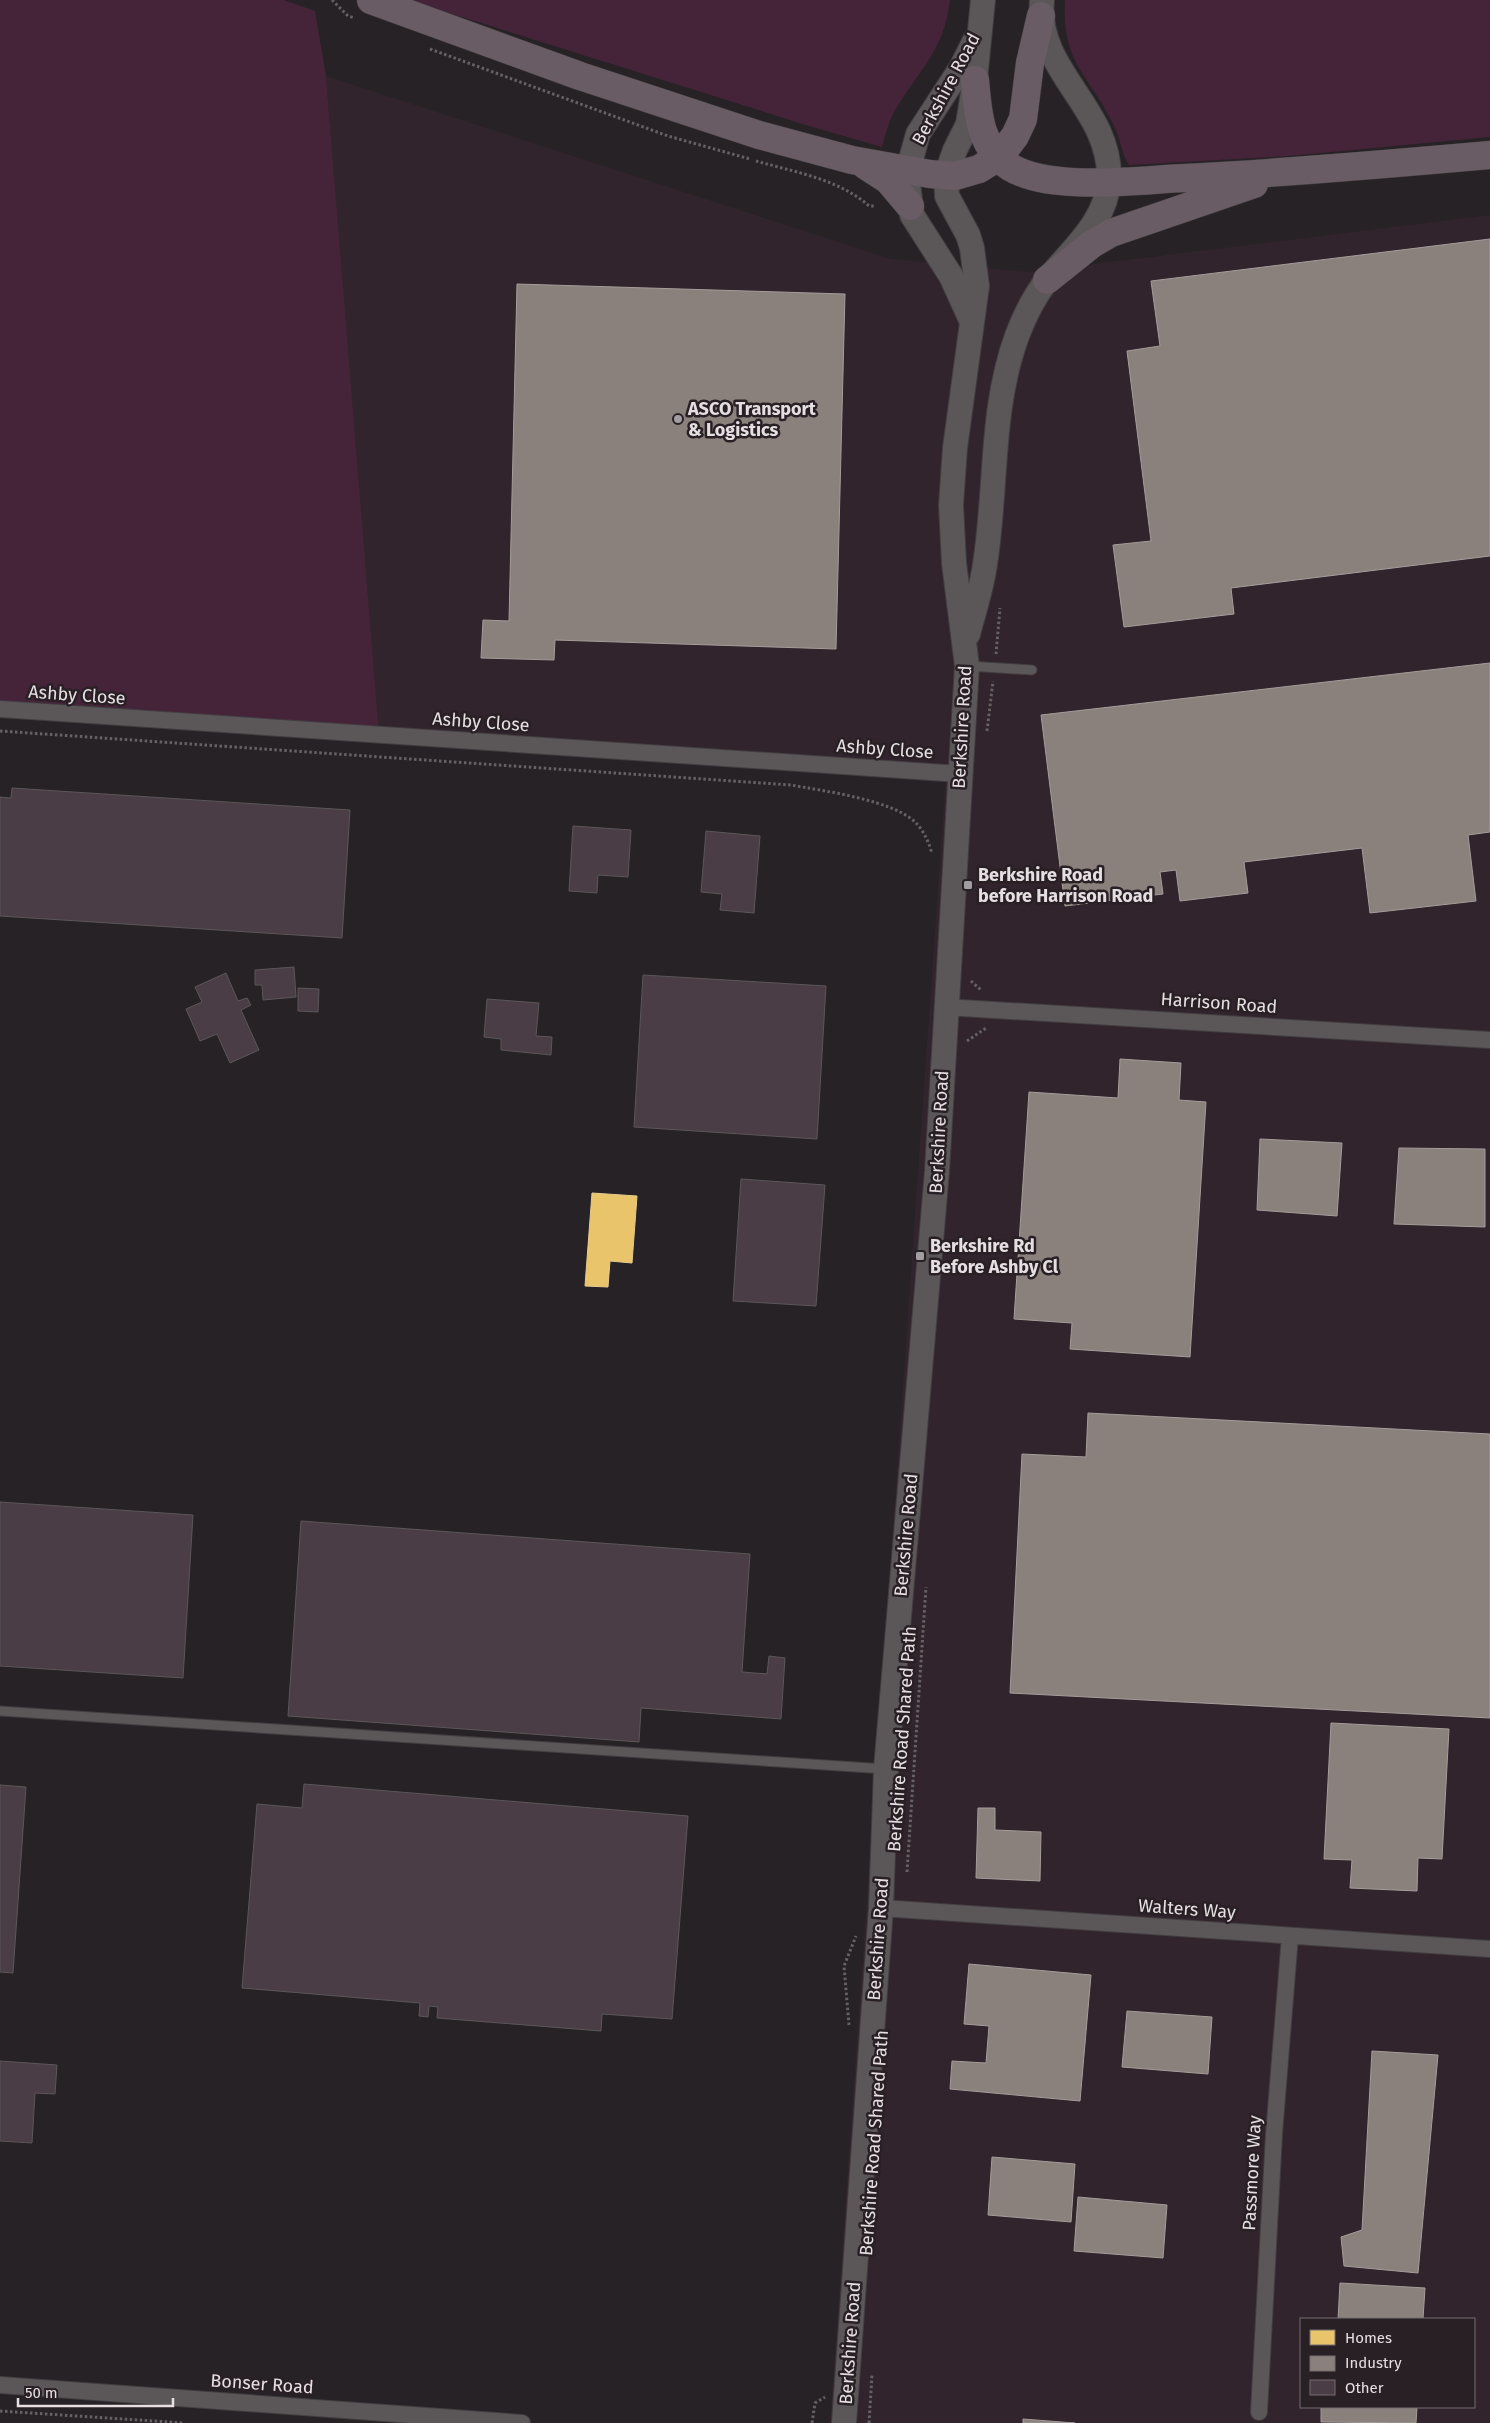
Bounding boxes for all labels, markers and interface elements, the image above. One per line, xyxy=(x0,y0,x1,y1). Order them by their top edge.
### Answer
street label: Berkshire Road xyxy=(907,29,985,149)
place label: ASCO Transport & Logistics xyxy=(687,398,817,441)
marker: ASCO Transport & Logistics xyxy=(672,413,684,425)
street label: Berkshire Road xyxy=(948,665,976,789)
street label: Ashby Close xyxy=(28,681,126,709)
street label: Ashby Close xyxy=(432,708,530,736)
street label: Ashby Close xyxy=(836,735,934,763)
place label: Berkshire Road before Harrison Road xyxy=(978,864,1153,907)
marker: Berkshire Road before Harrison Road xyxy=(962,879,974,891)
street label: Harrison Road xyxy=(1160,988,1278,1018)
street label: Berkshire Road xyxy=(925,1070,953,1194)
place label: Berkshire Rd Before Ashby Cl xyxy=(930,1235,1059,1278)
marker: Berkshire Rd Before Ashby Cl xyxy=(914,1250,926,1262)
street label: Berkshire Road xyxy=(890,1473,922,1597)
street label: Berkshire Road Shared Path xyxy=(883,1625,921,1853)
street label: Berkshire Road xyxy=(863,1877,893,2001)
street label: Walters Way xyxy=(1137,1895,1237,1923)
street label: Berkshire Road Shared Path xyxy=(855,2029,893,2257)
street label: Passmore Way xyxy=(1238,2115,1266,2231)
street label: Berkshire Road xyxy=(835,2281,865,2405)
legend xyxy=(1300,2318,1475,2408)
text: Homes xyxy=(1345,2329,1392,2347)
text: Industry xyxy=(1345,2354,1402,2372)
street label: Bonser Road xyxy=(210,2369,314,2399)
scale bar xyxy=(18,2376,172,2408)
text: Other xyxy=(1345,2379,1384,2397)
text: 50 m xyxy=(25,2384,58,2402)

